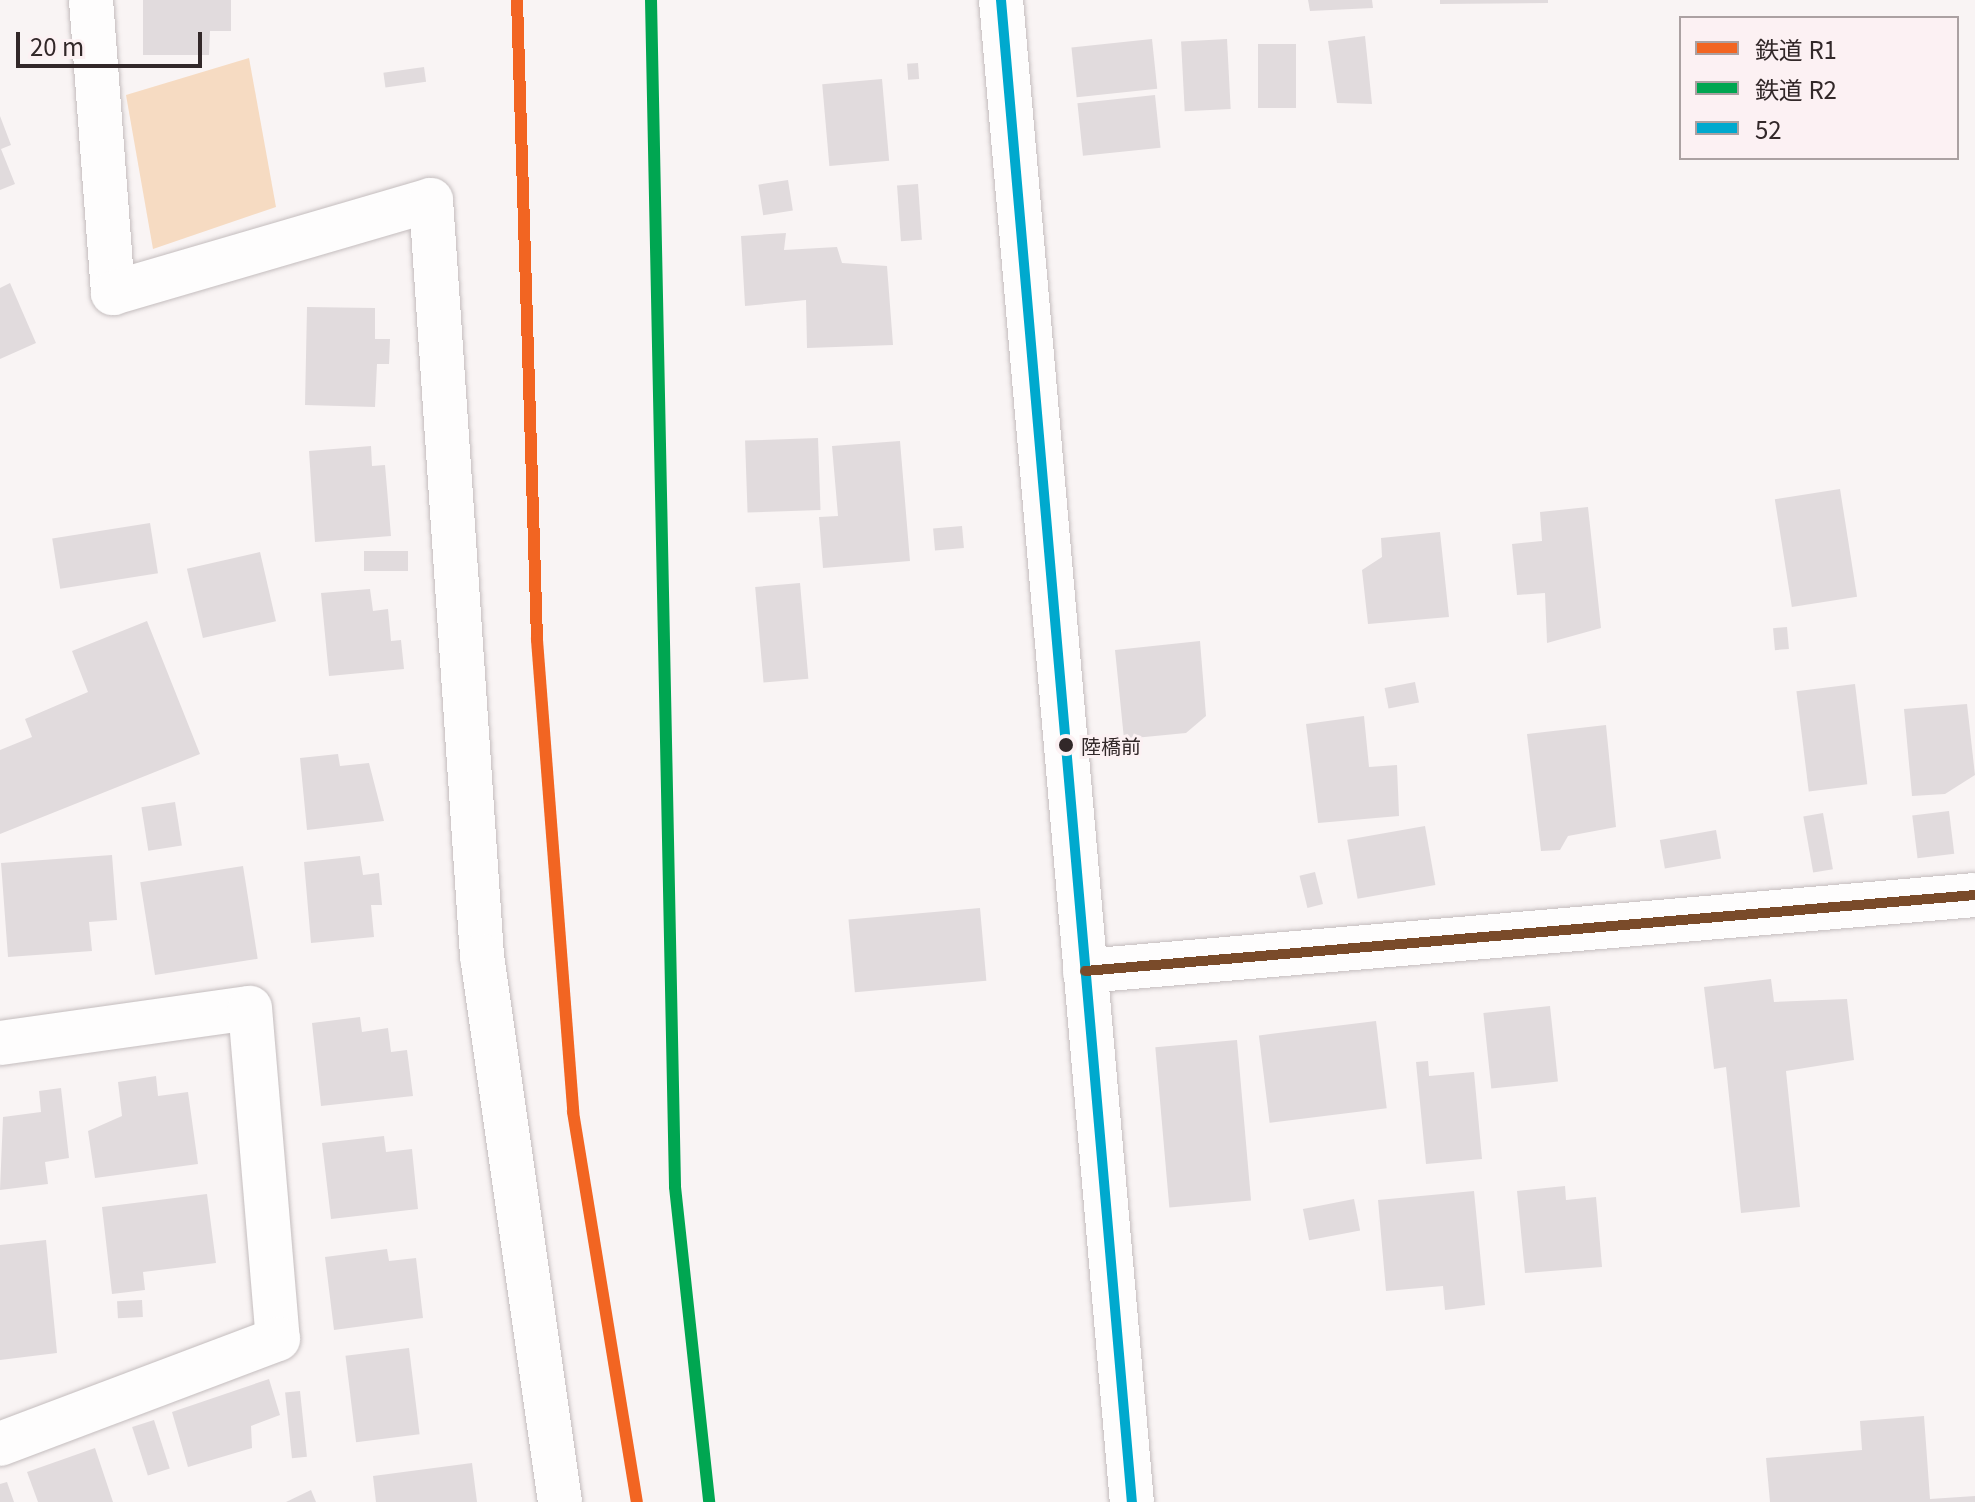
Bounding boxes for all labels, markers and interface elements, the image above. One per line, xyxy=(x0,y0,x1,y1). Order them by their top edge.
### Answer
scale bar xyxy=(20,16,206,66)
legend xyxy=(1679,16,1959,160)
text: 20 m xyxy=(30,28,84,63)
text: 鉄道 R1 xyxy=(1755,31,1837,66)
text: 鉄道 R2 xyxy=(1755,71,1837,106)
text: 52 xyxy=(1755,111,1782,146)
place label: 陸橋前 xyxy=(1081,733,1141,757)
marker: 陸橋前 xyxy=(1058,737,1074,753)

